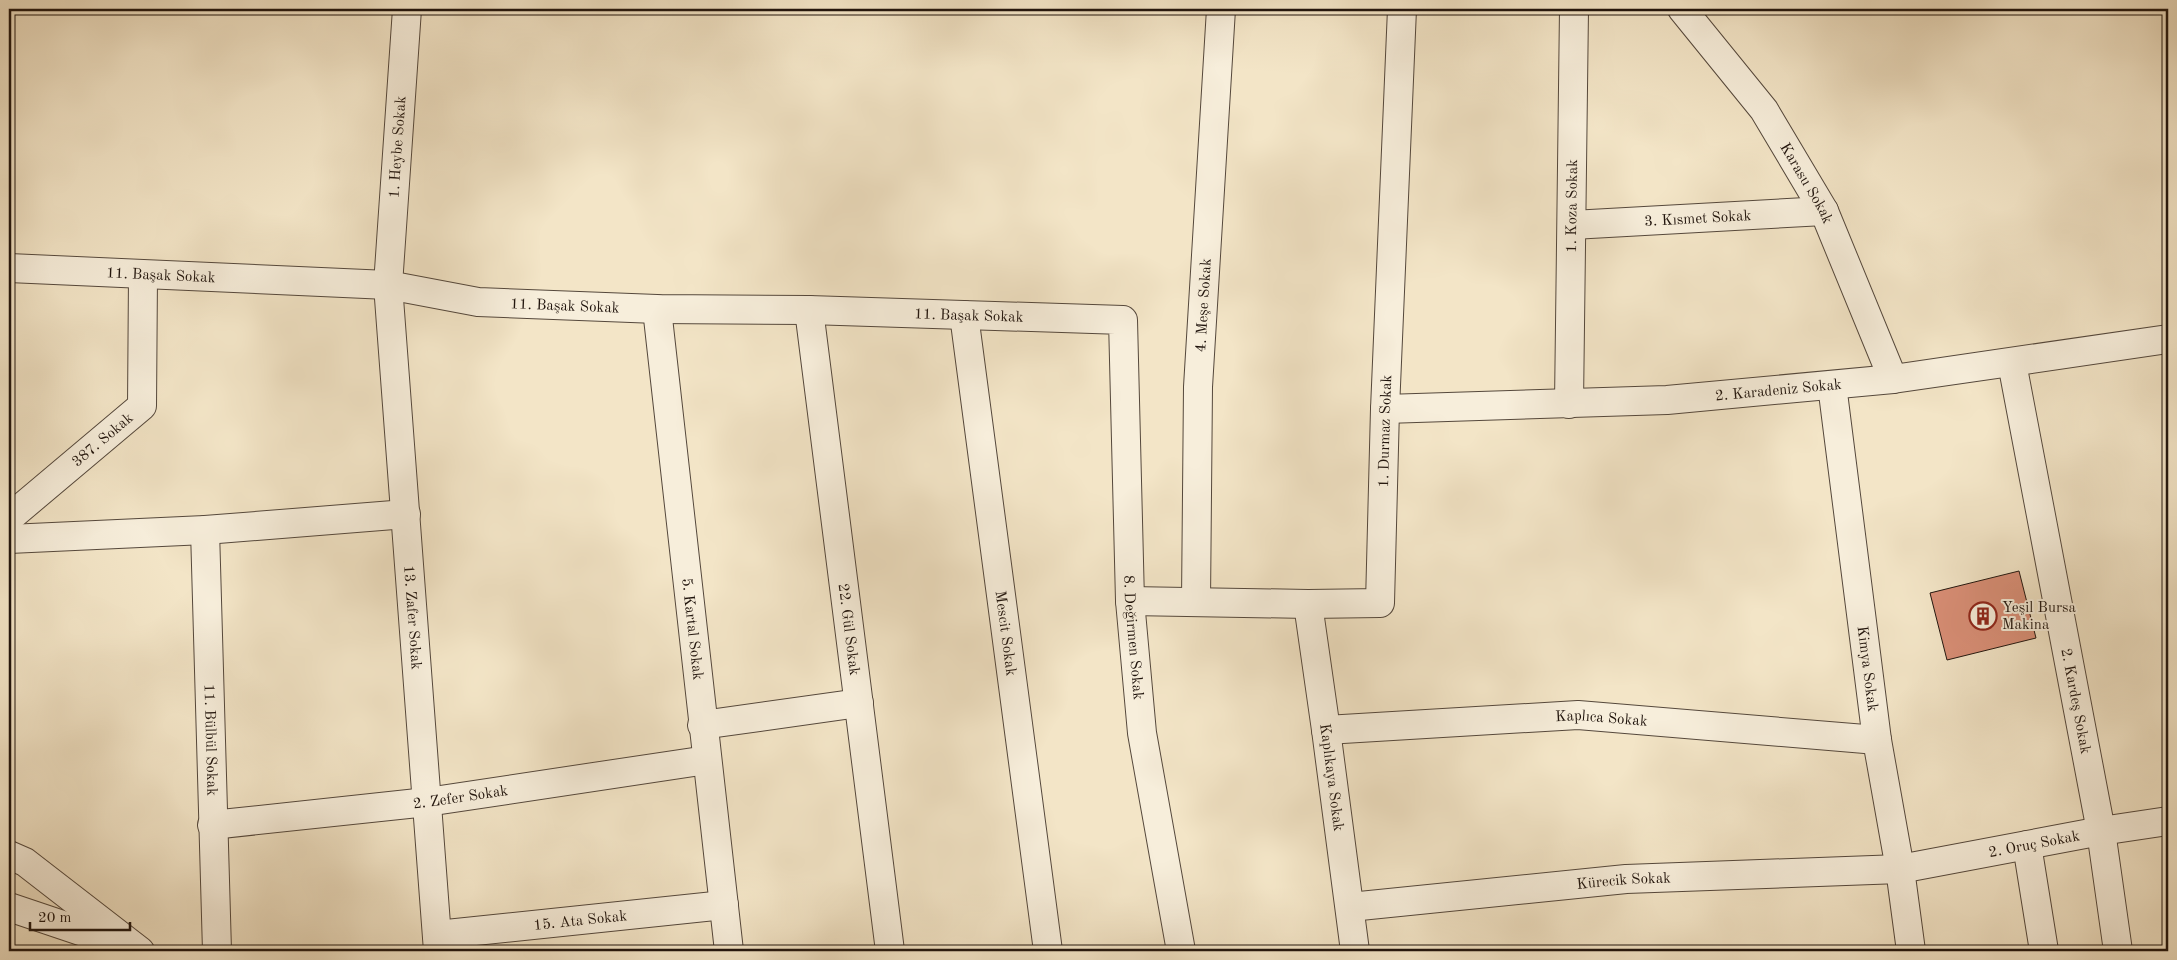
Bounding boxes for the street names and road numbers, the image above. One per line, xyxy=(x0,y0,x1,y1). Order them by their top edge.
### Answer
street label: 1. Heybe Sokak xyxy=(387,95,410,199)
street label: Karasu Sokak xyxy=(1776,141,1835,226)
street label: 1. Koza Sokak xyxy=(1565,159,1581,253)
street label: 3. Kısmet Sokak xyxy=(1644,209,1752,230)
street label: 4. Meşe Sokak xyxy=(1194,258,1215,353)
street label: 11. Başak Sokak xyxy=(106,266,216,286)
street label: 11. Başak Sokak xyxy=(510,297,620,317)
street label: 11. Başak Sokak xyxy=(914,307,1024,326)
street label: 1. Durmaz Sokak xyxy=(1377,374,1395,488)
street label: 2. Karadeniz Sokak xyxy=(1715,378,1843,404)
street label: 387. Sokak xyxy=(70,411,137,470)
street label: 13. Zafer Sokak xyxy=(400,565,423,671)
street label: 8. Değirmen Sokak xyxy=(1120,575,1145,701)
street label: 5. Kartal Sokak xyxy=(678,577,705,681)
street label: 22. Gül Sokak xyxy=(835,583,861,677)
street label: Mescit Sokak xyxy=(991,590,1018,677)
street label: Kimya Sokak xyxy=(1854,625,1879,713)
street label: 2. Kardeş Sokak xyxy=(2057,647,2092,756)
street label: 11. Bülbül Sokak xyxy=(200,684,219,796)
street label: Kaplıca Sokak xyxy=(1555,709,1648,730)
street label: Kaplıkaya Sokak xyxy=(1316,723,1345,832)
street label: 2. Zefer Sokak xyxy=(412,784,509,812)
street label: 2. Oruç Sokak xyxy=(1988,829,2081,861)
street label: Kürecik Sokak xyxy=(1576,871,1671,893)
street label: 15. Ata Sokak xyxy=(533,909,628,934)

